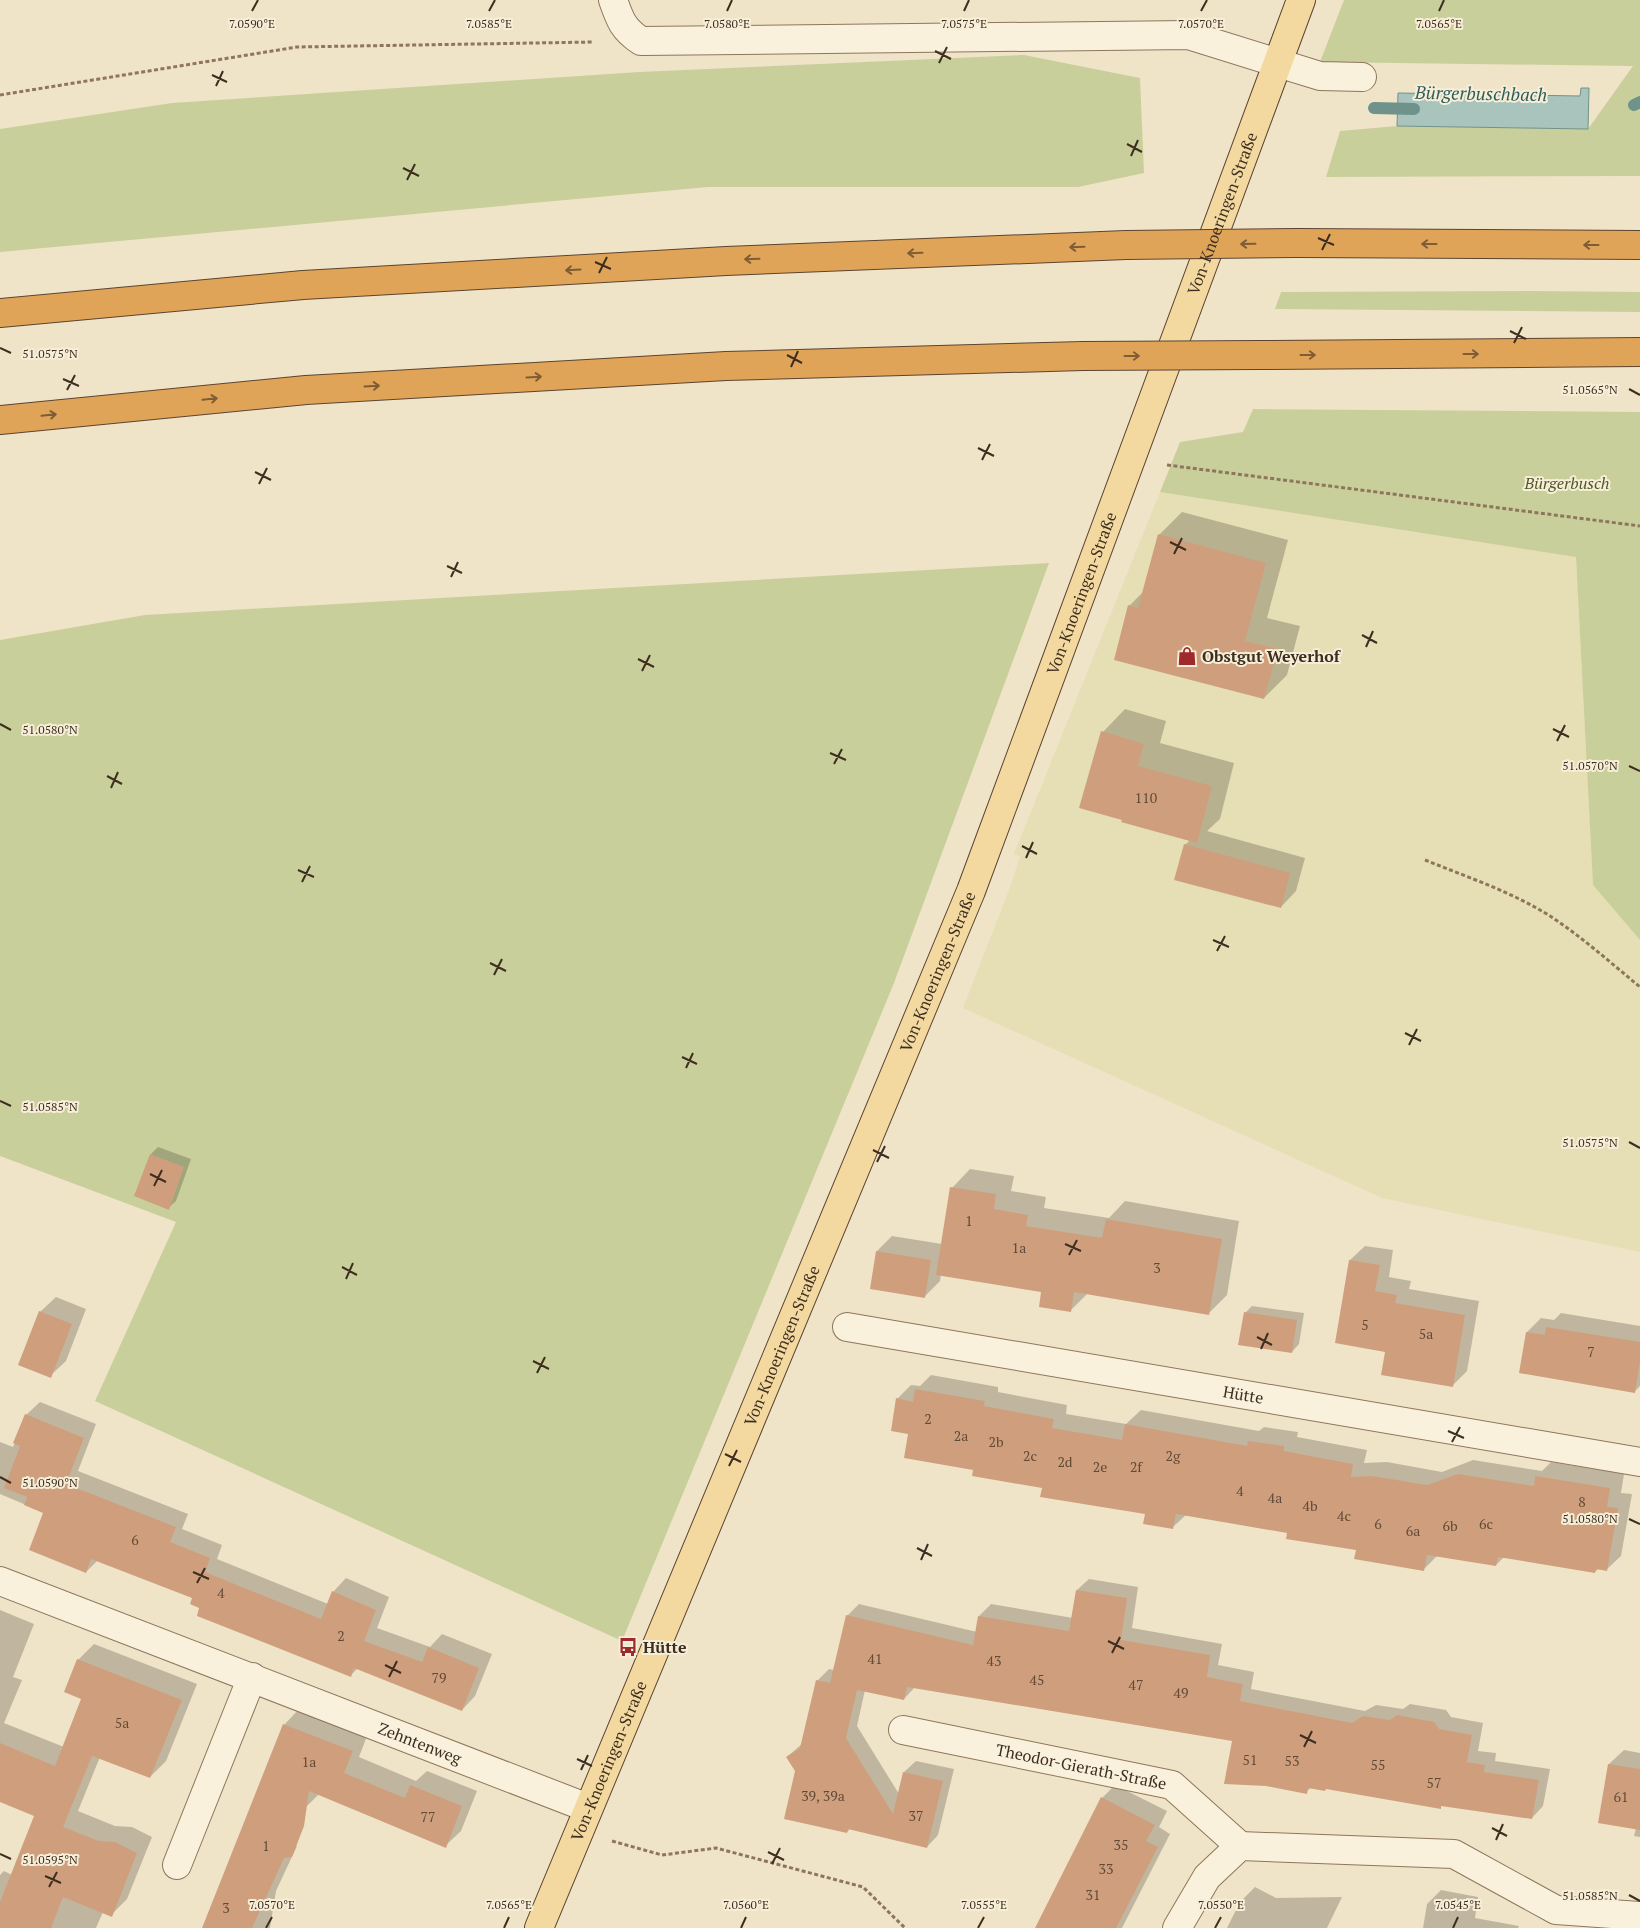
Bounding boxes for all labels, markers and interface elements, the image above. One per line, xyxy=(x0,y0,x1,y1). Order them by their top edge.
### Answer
text: 7.0590°E xyxy=(229,16,275,31)
text: 7.0585°E xyxy=(466,16,512,31)
text: 7.0580°E xyxy=(704,16,750,31)
text: 7.0575°E xyxy=(941,16,987,31)
text: 7.0570°E xyxy=(1178,16,1224,31)
text: 7.0565°E xyxy=(1416,16,1462,31)
water label: Bürgerbuschbach xyxy=(1414,80,1547,106)
street label: Von-Knoeringen-Straße xyxy=(1182,129,1262,298)
one-way arrow xyxy=(1240,239,1256,249)
one-way arrow xyxy=(1421,239,1438,249)
one-way arrow xyxy=(1584,240,1600,250)
one-way arrow xyxy=(1069,242,1085,251)
one-way arrow xyxy=(907,248,923,258)
one-way arrow xyxy=(745,255,761,264)
one-way arrow xyxy=(565,265,581,274)
text: 51.0575°N xyxy=(22,346,78,361)
one-way arrow xyxy=(1462,349,1478,359)
one-way arrow xyxy=(1300,350,1316,360)
one-way arrow xyxy=(1124,351,1140,361)
one-way arrow xyxy=(526,372,542,381)
one-way arrow xyxy=(364,382,380,391)
text: 51.0565°N xyxy=(1562,382,1618,397)
one-way arrow xyxy=(202,395,218,404)
one-way arrow xyxy=(40,411,56,420)
park label: Bürgerbusch xyxy=(1523,472,1610,494)
street label: Von-Knoeringen-Straße xyxy=(1041,509,1121,678)
shop icon: Obstgut Weyerhof xyxy=(1176,645,1198,667)
place label: Obstgut Weyerhof xyxy=(1202,645,1342,667)
text: 51.0580°N xyxy=(22,722,78,737)
text: 51.0570°N xyxy=(1562,758,1618,773)
house number: 110 xyxy=(1135,788,1157,807)
street label: Von-Knoeringen-Straße xyxy=(894,888,981,1055)
text: 51.0585°N xyxy=(22,1099,78,1114)
text: 51.0575°N xyxy=(1562,1135,1618,1150)
house number: 1 xyxy=(965,1211,973,1230)
house number: 1a xyxy=(1012,1238,1026,1257)
house number: 3 xyxy=(1153,1258,1161,1277)
street label: Von-Knoeringen-Straße xyxy=(738,1262,825,1429)
house number: 5 xyxy=(1361,1315,1369,1334)
house number: 5a xyxy=(1419,1324,1433,1343)
house number: 7 xyxy=(1587,1342,1595,1361)
street label: Hütte xyxy=(1221,1380,1265,1409)
house number: 2 xyxy=(924,1409,932,1428)
house number: 2a xyxy=(954,1426,968,1445)
house number: 2b xyxy=(988,1432,1004,1451)
house number: 2c xyxy=(1023,1446,1037,1465)
house number: 2g xyxy=(1166,1446,1181,1465)
house number: 2d xyxy=(1057,1452,1073,1471)
house number: 2e xyxy=(1093,1457,1107,1476)
house number: 2f xyxy=(1130,1457,1143,1476)
text: 51.0590°N xyxy=(22,1475,78,1490)
house number: 4 xyxy=(1236,1481,1244,1500)
house number: 4a xyxy=(1268,1488,1282,1507)
house number: 8 xyxy=(1578,1492,1586,1511)
house number: 4b xyxy=(1302,1496,1318,1515)
house number: 4c xyxy=(1337,1506,1351,1525)
text: 51.0580°N xyxy=(1562,1511,1618,1526)
house number: 6 xyxy=(1374,1514,1382,1533)
house number: 6c xyxy=(1479,1514,1493,1533)
house number: 6b xyxy=(1442,1516,1458,1535)
house number: 6a xyxy=(1406,1521,1420,1540)
house number: 6 xyxy=(131,1530,139,1549)
house number: 4 xyxy=(217,1583,225,1602)
house number: 2 xyxy=(337,1626,345,1645)
bus stop icon: Hütte xyxy=(617,1636,639,1658)
place label: Hütte xyxy=(643,1636,687,1658)
house number: 41 xyxy=(868,1649,882,1668)
house number: 43 xyxy=(987,1651,1001,1670)
house number: 79 xyxy=(432,1668,446,1687)
house number: 45 xyxy=(1030,1670,1044,1689)
house number: 47 xyxy=(1129,1675,1143,1694)
street label: Von-Knoeringen-Straße xyxy=(565,1677,652,1844)
house number: 49 xyxy=(1174,1683,1188,1702)
house number: 5a xyxy=(115,1713,129,1732)
street label: Zehntenweg xyxy=(375,1717,465,1769)
street label: Theodor-Gierath-Straße xyxy=(994,1738,1169,1795)
house number: 51 xyxy=(1243,1750,1257,1769)
house number: 53 xyxy=(1285,1751,1299,1770)
house number: 1a xyxy=(302,1752,316,1771)
house number: 55 xyxy=(1371,1755,1385,1774)
house number: 57 xyxy=(1427,1773,1441,1792)
house number: 39, 39a xyxy=(801,1786,845,1805)
house number: 61 xyxy=(1614,1787,1628,1806)
house number: 37 xyxy=(909,1806,923,1825)
house number: 77 xyxy=(421,1807,435,1826)
house number: 35 xyxy=(1114,1835,1128,1854)
house number: 1 xyxy=(262,1836,270,1855)
text: 51.0595°N xyxy=(22,1852,78,1867)
house number: 33 xyxy=(1099,1859,1113,1878)
house number: 31 xyxy=(1086,1885,1100,1904)
text: 51.0585°N xyxy=(1562,1888,1618,1903)
text: 7.0570°E xyxy=(249,1897,295,1912)
text: 7.0565°E xyxy=(486,1897,532,1912)
text: 7.0560°E xyxy=(723,1897,769,1912)
text: 7.0555°E xyxy=(961,1897,1007,1912)
text: 7.0550°E xyxy=(1198,1897,1244,1912)
text: 7.0545°E xyxy=(1435,1897,1481,1912)
house number: 3 xyxy=(222,1898,230,1917)

